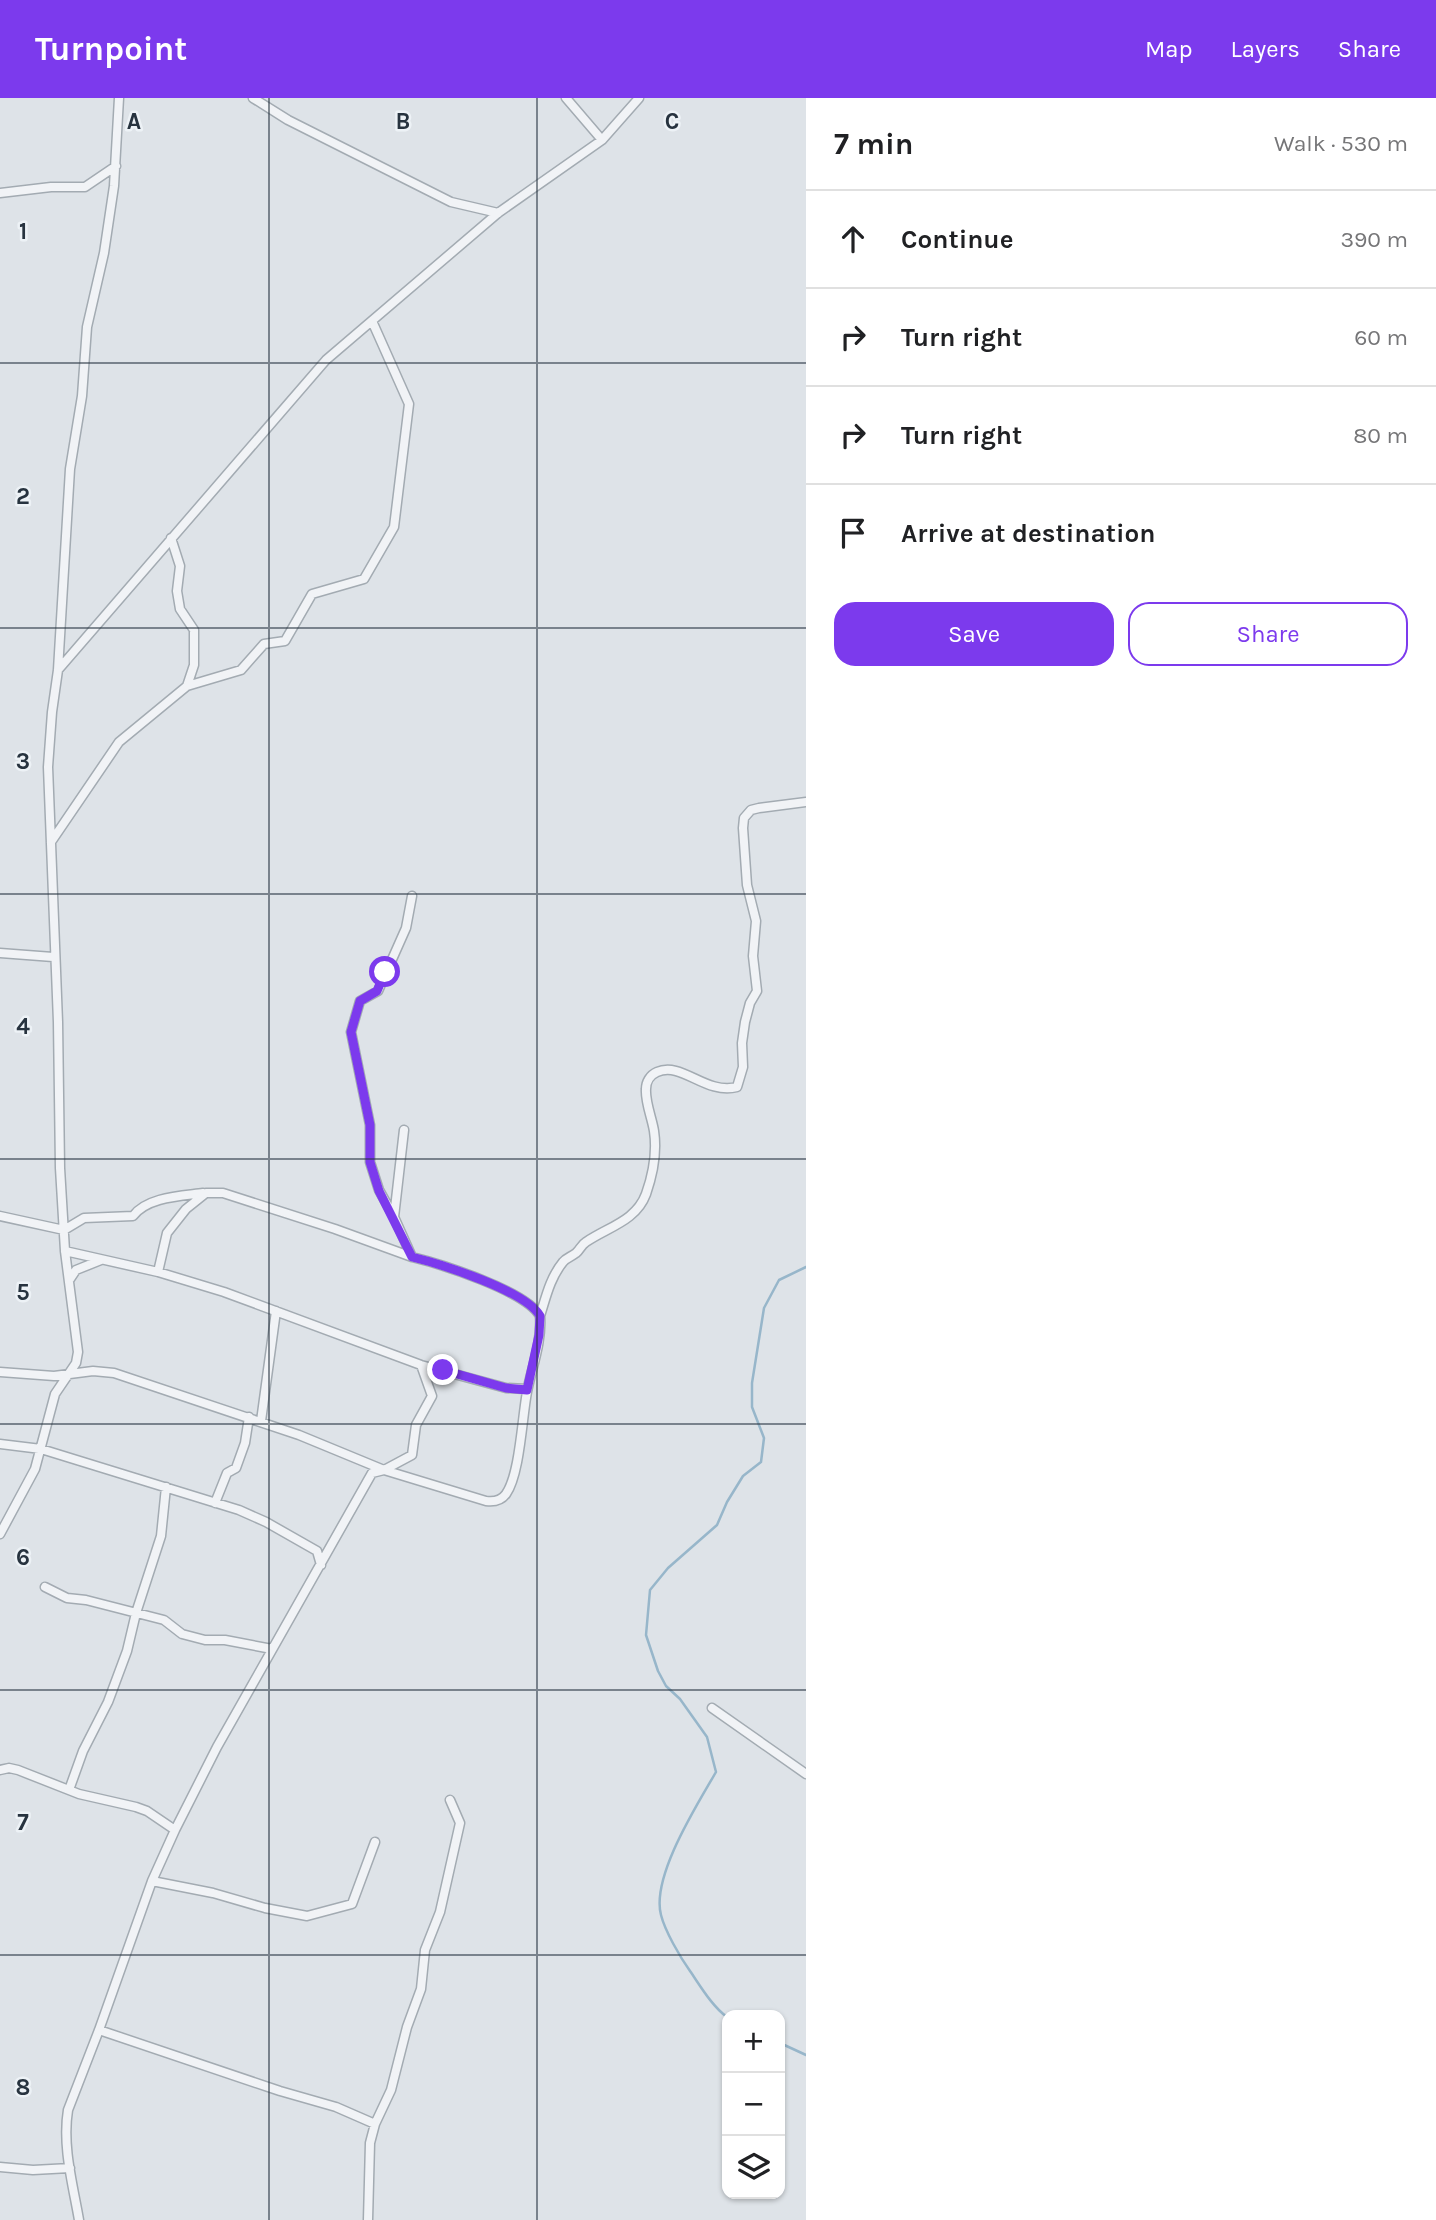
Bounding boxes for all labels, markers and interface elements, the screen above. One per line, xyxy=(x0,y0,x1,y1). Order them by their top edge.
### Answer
text: Turnpoint xyxy=(35,30,187,68)
text: Map xyxy=(1145,35,1193,63)
text: Layers xyxy=(1231,35,1300,63)
text: Share xyxy=(1338,35,1401,63)
text: A xyxy=(127,108,141,135)
text: B xyxy=(396,108,410,135)
text: C xyxy=(665,108,679,135)
text: 7 min xyxy=(834,126,914,162)
text: Walk · 530 m xyxy=(1274,130,1408,157)
text: 1 xyxy=(19,218,27,245)
icon: ahead xyxy=(834,220,872,258)
text: Continue xyxy=(901,224,1013,255)
text: 390 m xyxy=(1340,226,1408,253)
icon: right xyxy=(834,318,872,356)
text: Turn right xyxy=(901,322,1022,353)
text: 60 m xyxy=(1354,324,1408,351)
icon: right xyxy=(834,416,872,454)
text: Turn right xyxy=(901,420,1022,451)
text: 80 m xyxy=(1353,422,1408,449)
text: 2 xyxy=(16,483,30,510)
icon: arrive xyxy=(834,514,872,552)
text: Arrive at destination xyxy=(901,518,1155,549)
button: Save xyxy=(834,602,1114,666)
button: Share xyxy=(1128,602,1408,666)
text: 3 xyxy=(16,748,30,775)
route start xyxy=(369,956,400,987)
text: 4 xyxy=(16,1013,30,1040)
text: 5 xyxy=(16,1279,30,1306)
route end xyxy=(427,1354,458,1385)
text: 6 xyxy=(16,1544,30,1571)
text: 7 xyxy=(17,1809,29,1836)
map controls xyxy=(722,2010,785,2199)
button: + xyxy=(722,2010,785,2073)
button: − xyxy=(722,2073,785,2136)
text: 8 xyxy=(16,2074,30,2101)
button: layers xyxy=(722,2136,785,2199)

